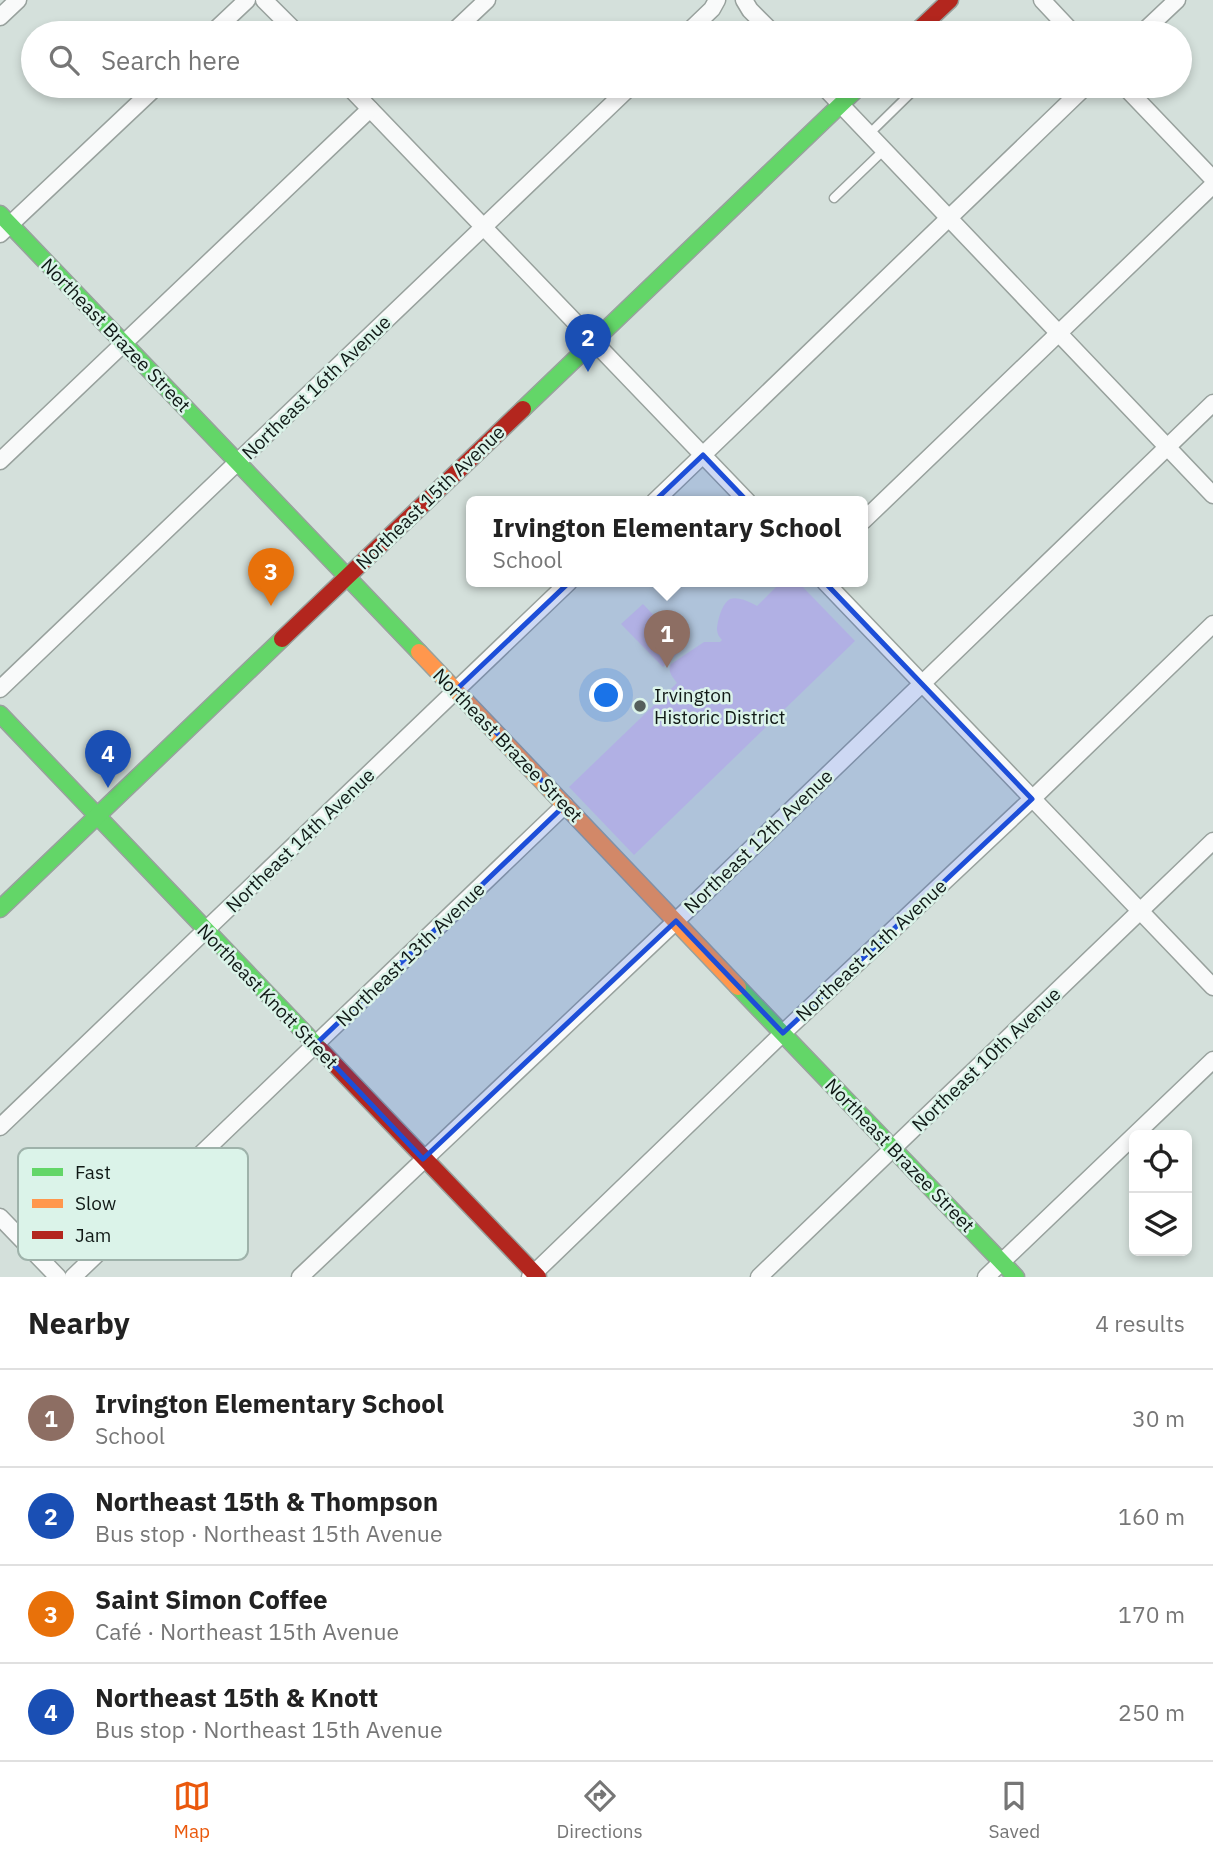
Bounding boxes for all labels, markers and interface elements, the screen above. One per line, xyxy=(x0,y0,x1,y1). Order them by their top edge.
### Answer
search box xyxy=(21,21,1192,98)
icon: search xyxy=(45,41,83,79)
text: Search here xyxy=(101,43,240,77)
street label: Northeast Brazee Street xyxy=(36,253,196,417)
street label: Northeast 16th Avenue xyxy=(237,310,395,464)
pin: 2 xyxy=(565,314,611,372)
street label: Northeast 15th Avenue xyxy=(351,420,509,574)
popup xyxy=(466,496,868,587)
text: Irvington Elementary School xyxy=(493,510,841,544)
text: School xyxy=(493,544,563,574)
pin: 3 xyxy=(248,548,294,606)
pin: 1 xyxy=(644,610,690,668)
street label: Northeast Brazee Street xyxy=(428,663,588,827)
your location xyxy=(589,678,623,712)
place label: Irvington Historic District xyxy=(654,683,786,729)
marker: Irvington Historic District xyxy=(632,698,648,714)
pin: 4 xyxy=(85,730,131,788)
street label: Northeast 14th Avenue xyxy=(221,763,379,917)
street label: Northeast 12th Avenue xyxy=(679,764,837,918)
street label: Northeast 11th Avenue xyxy=(791,874,951,1026)
street label: Northeast 13th Avenue xyxy=(331,877,489,1031)
street label: Northeast Knott Street xyxy=(193,918,343,1074)
street label: Northeast 10th Avenue xyxy=(907,982,1065,1136)
street label: Northeast Brazee Street xyxy=(820,1073,980,1237)
map controls xyxy=(1129,1130,1192,1256)
button: locate xyxy=(1129,1130,1192,1193)
legend xyxy=(18,1148,248,1260)
text: Fast xyxy=(75,1160,111,1184)
text: Slow xyxy=(75,1191,116,1215)
button: layers xyxy=(1129,1193,1192,1256)
text: Jam xyxy=(75,1223,111,1247)
text: Nearby xyxy=(28,1303,130,1342)
text: 4 results xyxy=(1095,1308,1185,1338)
text: Irvington Elementary School xyxy=(95,1386,444,1420)
text: 1 xyxy=(44,1403,58,1433)
text: 30 m xyxy=(1132,1403,1185,1433)
text: School xyxy=(95,1420,165,1450)
text: Northeast 15th & Thompson xyxy=(95,1484,438,1518)
text: 2 xyxy=(44,1501,58,1531)
text: 160 m xyxy=(1118,1501,1185,1531)
text: Bus stop · Northeast 15th Avenue xyxy=(95,1518,443,1548)
text: Saint Simon Coffee xyxy=(95,1582,328,1616)
text: 3 xyxy=(44,1599,58,1629)
text: 170 m xyxy=(1118,1599,1185,1629)
text: Café · Northeast 15th Avenue xyxy=(95,1616,399,1646)
text: Northeast 15th & Knott xyxy=(95,1680,378,1714)
text: 4 xyxy=(44,1697,58,1727)
text: 250 m xyxy=(1118,1697,1185,1727)
text: Bus stop · Northeast 15th Avenue xyxy=(95,1714,443,1744)
tab: Map xyxy=(173,1777,211,1843)
tab: Directions xyxy=(556,1777,643,1843)
tab: Saved xyxy=(989,1777,1040,1843)

